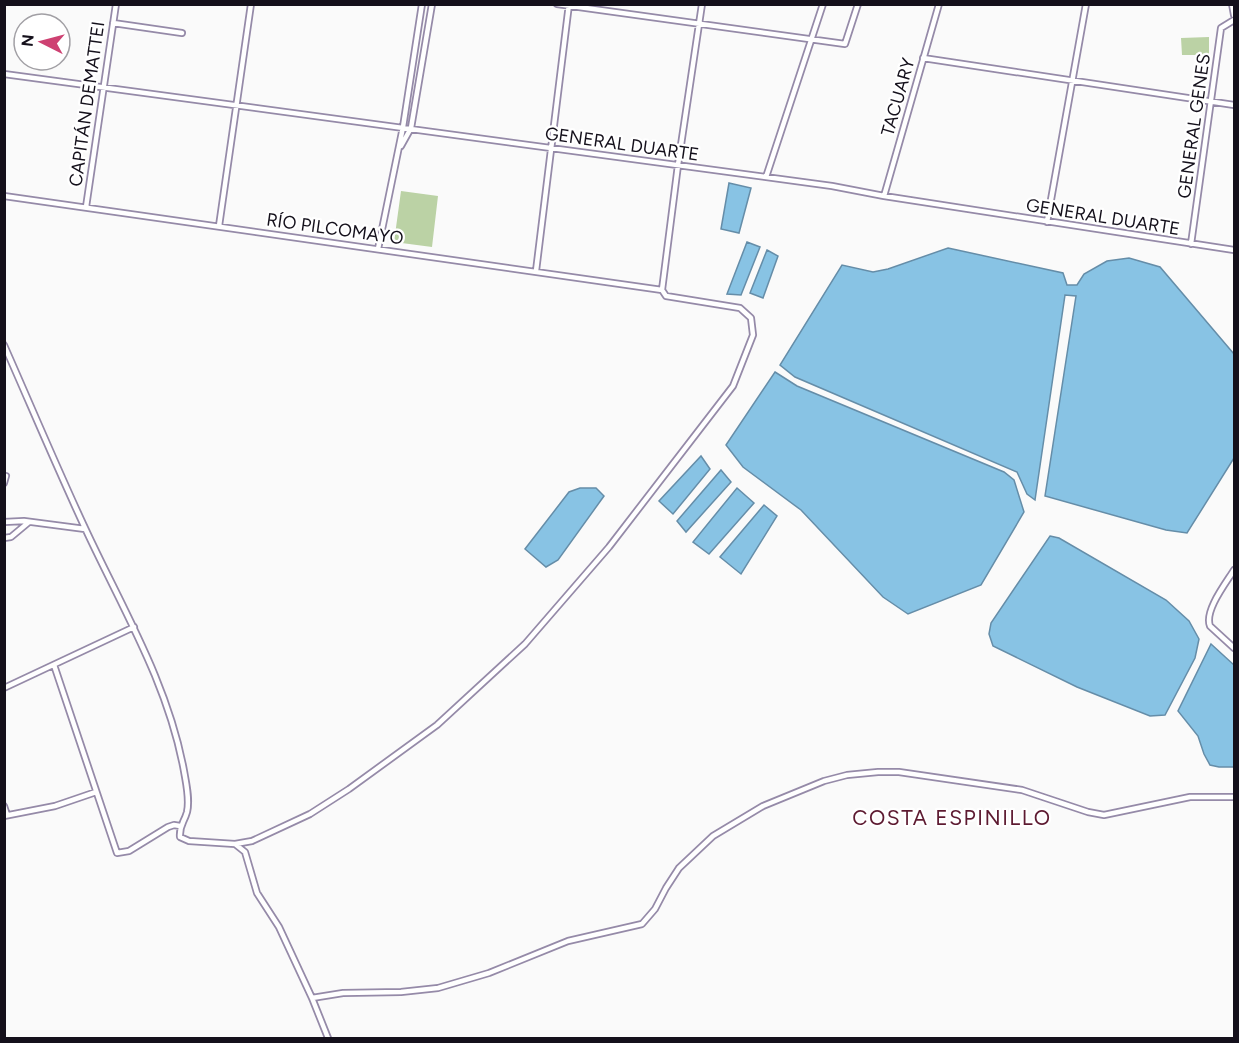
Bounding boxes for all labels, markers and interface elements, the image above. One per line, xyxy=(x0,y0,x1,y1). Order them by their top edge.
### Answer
north arrow xyxy=(12,12,72,72)
street label: CAPITÁN DEMATTEI xyxy=(65,20,109,188)
text: N xyxy=(17,33,38,48)
street label: GENERAL GENES xyxy=(1173,52,1215,200)
street label: TACUARY xyxy=(876,55,920,139)
street label: GENERAL DUARTE xyxy=(544,122,700,166)
street label: GENERAL DUARTE xyxy=(1025,194,1181,240)
street label: RÍO PILCOMAYO xyxy=(265,208,405,250)
district label: COSTA ESPINILLO xyxy=(852,805,1052,830)

